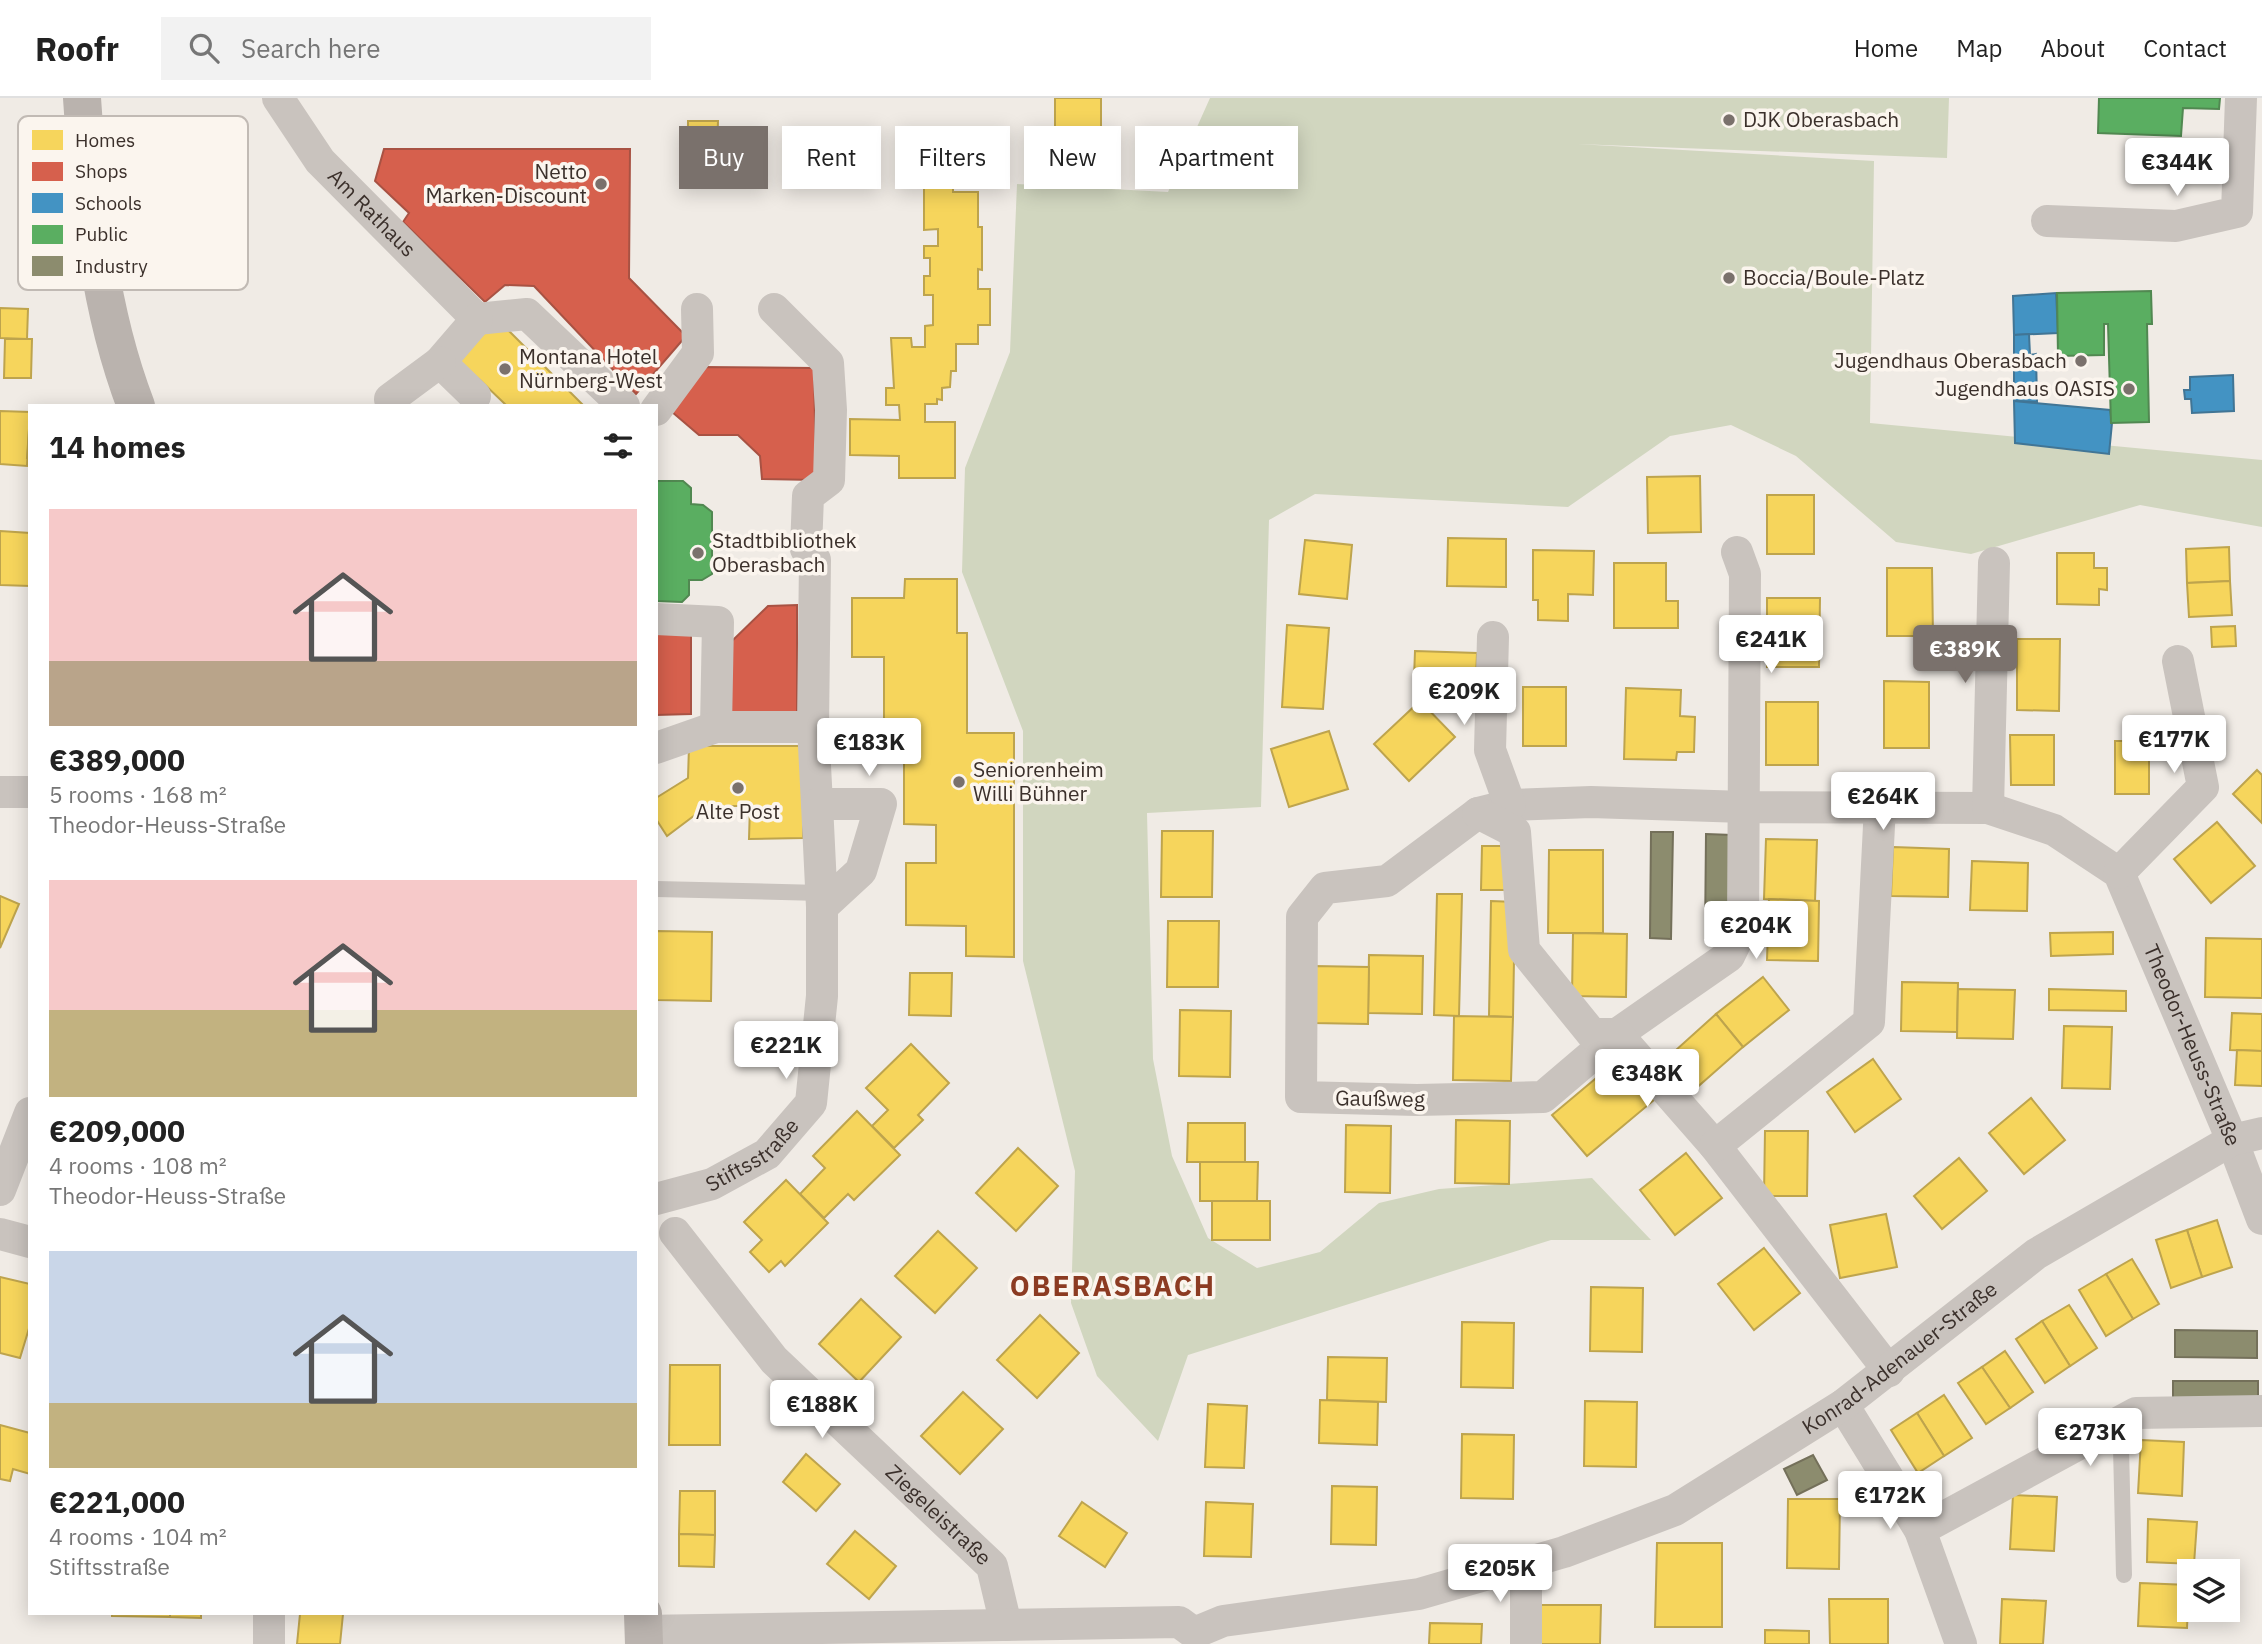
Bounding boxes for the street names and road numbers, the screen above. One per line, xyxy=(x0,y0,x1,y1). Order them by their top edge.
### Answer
street label: Am Rathaus xyxy=(322,162,422,263)
street label: Theodor-Heuss-Straße xyxy=(2138,940,2248,1150)
street label: Gaußweg xyxy=(1335,1083,1425,1113)
street label: Stiftsstraße xyxy=(700,1112,805,1198)
street label: Konrad-Adenauer-Straße xyxy=(1796,1275,2002,1440)
street label: Ziegeleistraße xyxy=(880,1458,998,1571)

